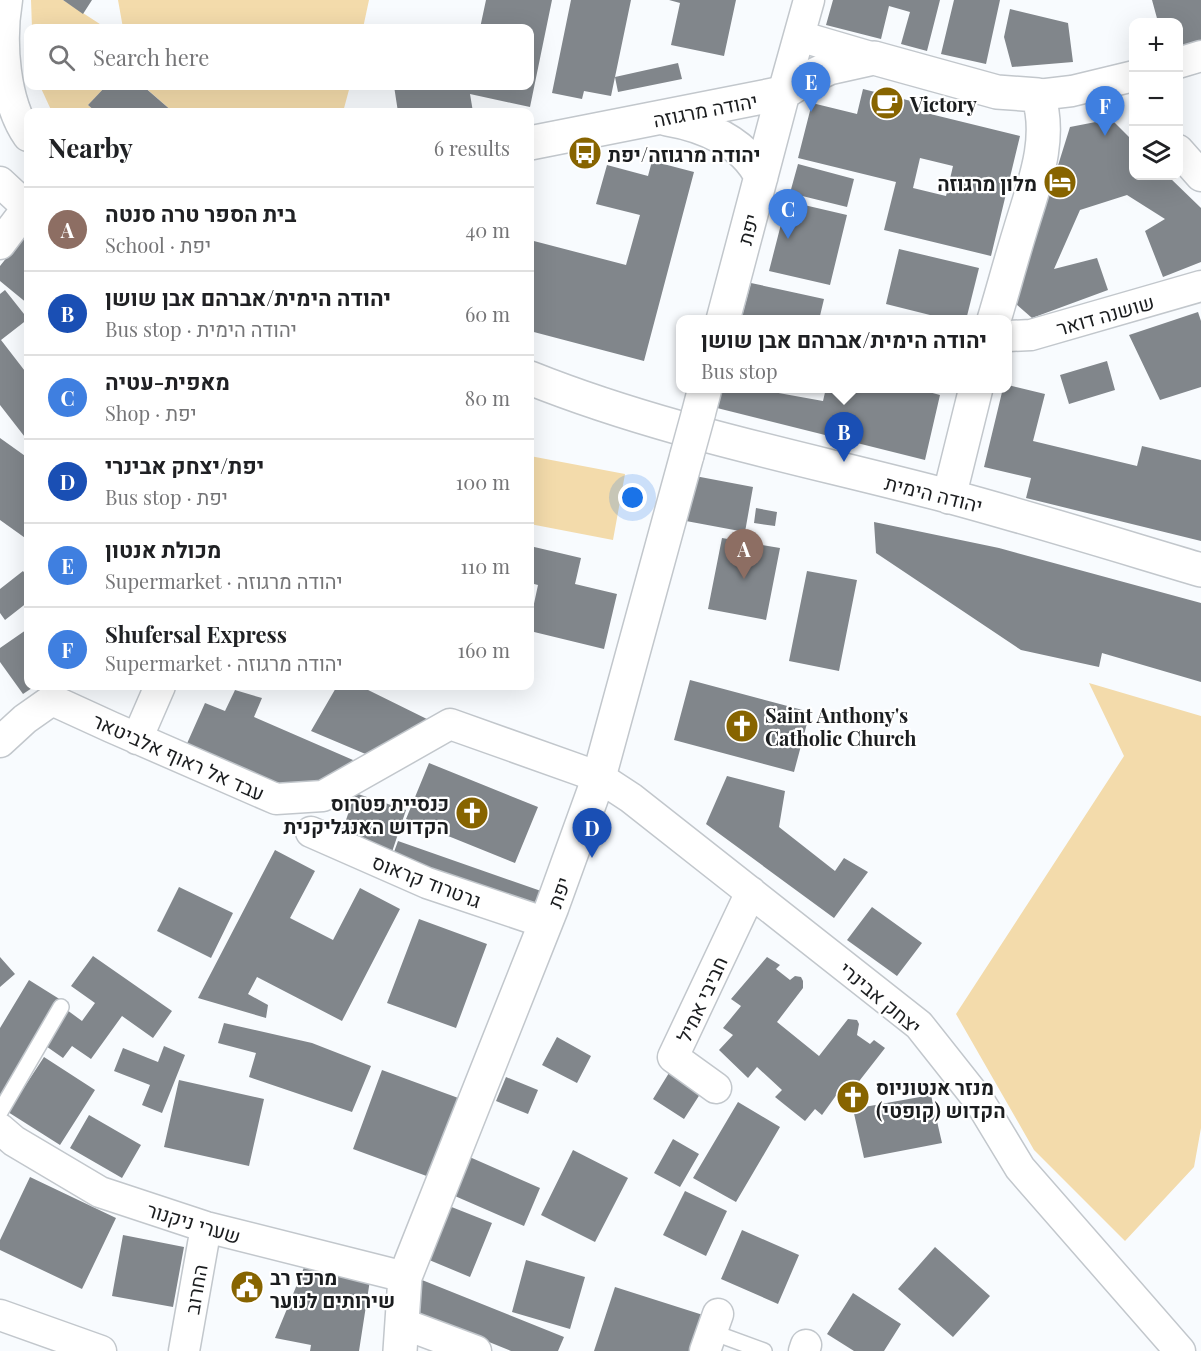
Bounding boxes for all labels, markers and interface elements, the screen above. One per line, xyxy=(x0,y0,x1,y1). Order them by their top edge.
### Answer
map controls xyxy=(1129,18,1183,180)
button: + xyxy=(1129,18,1183,72)
search box xyxy=(24,24,534,90)
icon: search xyxy=(45,41,78,74)
text: Search here xyxy=(93,42,209,72)
pin: E xyxy=(792,63,830,112)
button: − xyxy=(1129,72,1183,126)
cafe icon: Victory xyxy=(869,85,905,121)
street label: יהודה מרגוזה xyxy=(650,86,760,132)
pin: F xyxy=(1086,86,1124,136)
place label: Victory xyxy=(909,90,978,117)
button: layers xyxy=(1129,126,1183,180)
text: Nearby xyxy=(48,130,133,165)
text: 6 results xyxy=(434,134,510,161)
bus stop icon: יהודה מרגוזה/יפת xyxy=(567,135,603,171)
place label: יהודה מרגוזה/יפת xyxy=(608,140,761,167)
hotel icon: מלון מרגוזה xyxy=(1042,164,1078,200)
place label: מלון מרגוזה xyxy=(937,169,1037,196)
pin: C xyxy=(768,190,808,239)
text: בית הספר טרה סנטה xyxy=(105,198,296,228)
street label: יפת xyxy=(730,210,764,248)
text: A xyxy=(61,216,74,243)
text: 40 m xyxy=(465,216,510,243)
text: School · יפת xyxy=(105,231,211,258)
text: יהודה הימית/אברהם אבן שושן xyxy=(105,282,391,312)
street label: שושנה דואר xyxy=(1053,287,1157,341)
text: B xyxy=(61,300,74,327)
text: 60 m xyxy=(465,300,510,327)
text: Bus stop · יהודה הימית xyxy=(105,315,297,342)
popup xyxy=(676,315,1012,393)
text: יהודה הימית/אברהם אבן שושן xyxy=(701,324,987,354)
text: Bus stop xyxy=(701,357,778,384)
text: מאפית-עטיה xyxy=(105,366,230,396)
text: C xyxy=(60,384,75,411)
text: 80 m xyxy=(465,384,510,411)
text: Shop · יפת xyxy=(105,399,196,426)
pin: B xyxy=(824,412,864,462)
text: יפת/יצחק אבינרי xyxy=(105,450,264,480)
text: D xyxy=(60,468,75,495)
text: 100 m xyxy=(456,468,510,495)
street label: יהודה הימית xyxy=(882,468,986,518)
text: Bus stop · יפת xyxy=(105,483,228,510)
your location xyxy=(618,483,647,512)
pin: A xyxy=(724,530,764,579)
text: מכולת אנטון xyxy=(105,534,221,564)
text: E xyxy=(61,552,74,579)
text: 110 m xyxy=(460,552,510,579)
text: Supermarket · יהודה מרגוזה xyxy=(105,567,343,594)
text: Shufersal Express xyxy=(105,619,287,649)
text: F xyxy=(62,636,73,663)
text: 160 m xyxy=(458,636,510,663)
text: Supermarket · יהודה מרגוזה xyxy=(105,649,343,676)
place label: Saint Anthony's Catholic Church xyxy=(765,701,916,751)
street label: עבד אל ראוף אלביטאר xyxy=(89,706,269,806)
church icon: Saint Anthony's Catholic Church xyxy=(724,708,760,744)
place label: כנסיית פטרוס הקדוש האנגליקנית xyxy=(283,789,449,839)
church icon: כנסיית פטרוס הקדוש האנגליקנית xyxy=(454,795,490,831)
pin: D xyxy=(572,808,612,858)
street label: גרטרוד קראוס xyxy=(369,847,485,913)
street label: יפת xyxy=(540,873,576,911)
street label: חביבי אמיל xyxy=(669,952,733,1046)
street label: יצחק אבינרי xyxy=(834,955,928,1039)
place label: מנזר אנטוניוס הקדוש (קופטי) xyxy=(876,1073,1006,1123)
church icon: מנזר אנטוניוס הקדוש (קופטי) xyxy=(835,1079,871,1115)
street label: שערי ניקנור xyxy=(144,1195,244,1249)
street label: החרוב xyxy=(177,1262,213,1316)
place label: מרכז רב שירותים לנוער xyxy=(270,1263,395,1313)
public building icon: מרכז רב שירותים לנוער xyxy=(229,1269,265,1305)

